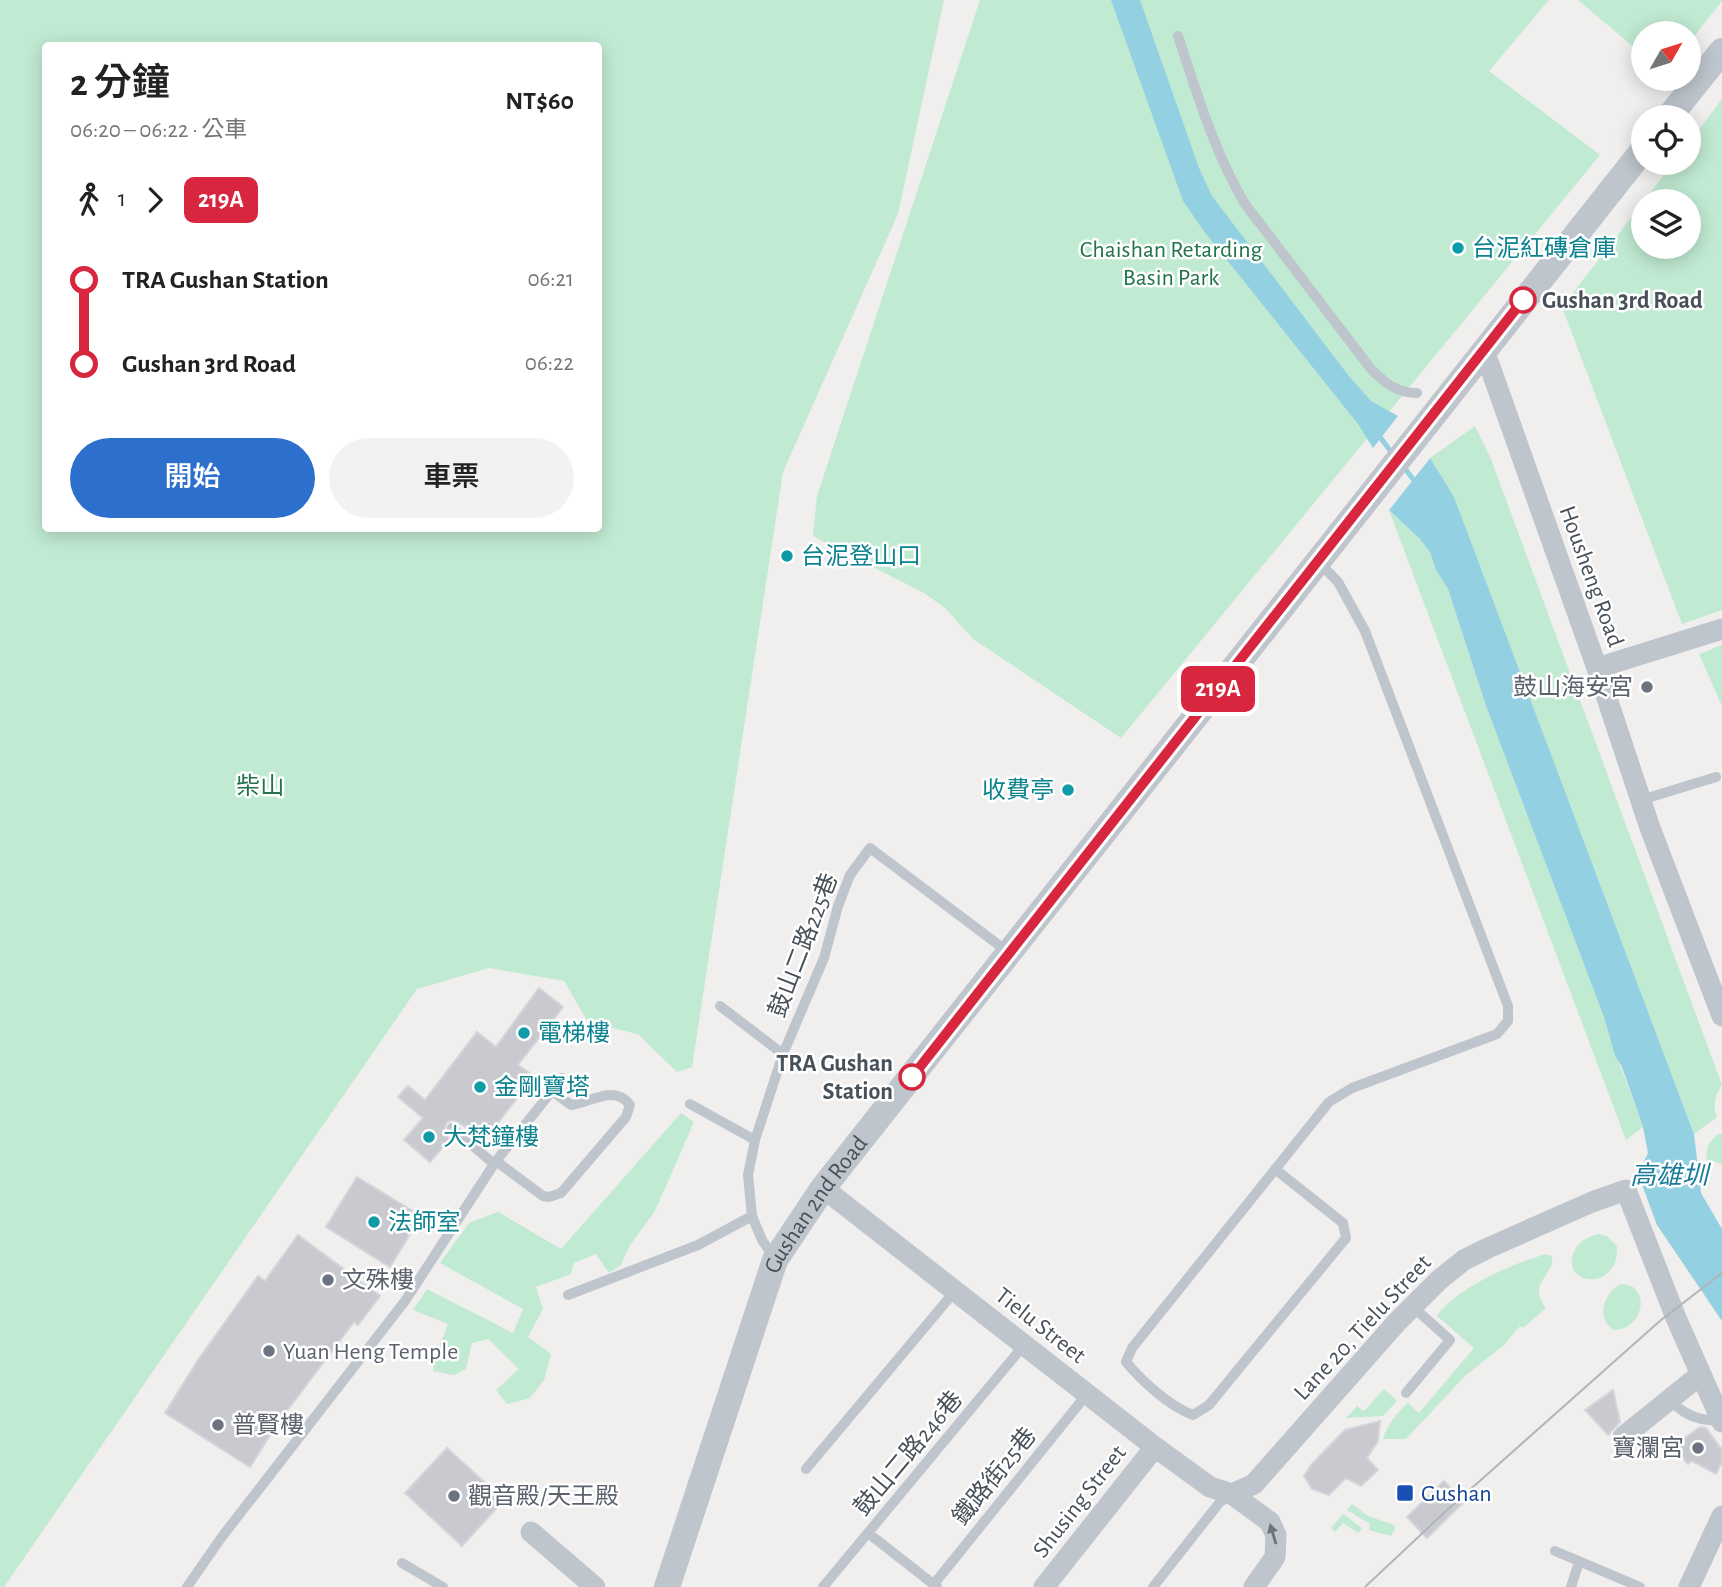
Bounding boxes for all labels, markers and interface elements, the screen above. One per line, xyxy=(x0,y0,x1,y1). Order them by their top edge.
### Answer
north arrow xyxy=(1631,21,1701,91)
map controls xyxy=(1631,21,1701,259)
text: 2 分鐘 xyxy=(70,65,170,103)
text: NT$60 xyxy=(505,88,574,114)
button: locate xyxy=(1631,105,1701,175)
text: 06:20 – 06:22 · 公車 xyxy=(70,119,247,142)
icon: walk xyxy=(70,181,108,219)
icon: forward xyxy=(136,181,174,219)
text: 1 xyxy=(118,188,126,211)
text: 219A xyxy=(198,188,244,212)
button: layers xyxy=(1631,189,1701,259)
place label: 台泥紅磚倉庫 xyxy=(1472,235,1616,261)
park label: Chaishan Retarding Basin Park xyxy=(1080,238,1263,290)
marker: 台泥紅磚倉庫 xyxy=(1450,240,1466,256)
text: TRA Gushan Station xyxy=(122,267,329,293)
text: 06:21 xyxy=(527,268,574,291)
marker: Gushan 3rd Road xyxy=(1510,287,1536,313)
place label: Gushan 3rd Road xyxy=(1542,289,1703,313)
text: Gushan 3rd Road xyxy=(122,351,296,377)
text: 06:22 xyxy=(525,352,574,375)
button: 開始 xyxy=(70,438,315,518)
button: 車票 xyxy=(329,438,574,518)
street label: Housheng Road xyxy=(1554,503,1628,650)
place label: 台泥登山口 xyxy=(801,543,921,569)
marker: 台泥登山口 xyxy=(779,548,795,564)
line badge: 219A xyxy=(1169,666,1267,712)
place label: 鼓山海安宮 xyxy=(1513,674,1633,700)
text: 219A xyxy=(1195,677,1241,701)
marker: 鼓山海安宮 xyxy=(1639,679,1655,695)
park label: 柴山 xyxy=(236,773,284,799)
place label: 收費亭 xyxy=(982,777,1054,803)
marker: 收費亭 xyxy=(1060,782,1076,798)
street label: 鼓山二路225巷 xyxy=(764,869,842,1021)
place label: 電梯樓 xyxy=(538,1020,610,1046)
marker: 電梯樓 xyxy=(516,1025,532,1041)
place label: TRA Gushan Station xyxy=(776,1052,893,1104)
marker: TRA Gushan Station xyxy=(899,1064,925,1090)
place label: 金剛寶塔 xyxy=(494,1074,590,1100)
marker: 金剛寶塔 xyxy=(472,1079,488,1095)
place label: 大梵鐘樓 xyxy=(443,1124,539,1150)
marker: 大梵鐘樓 xyxy=(421,1129,437,1145)
street label: Gushan 2nd Road xyxy=(761,1132,872,1276)
water label: 高雄圳 xyxy=(1630,1162,1712,1189)
place label: 法師室 xyxy=(388,1209,460,1235)
marker: 法師室 xyxy=(366,1214,382,1230)
street label: Lane 20, Tielu Street xyxy=(1290,1250,1436,1405)
place label: 文殊樓 xyxy=(342,1267,414,1293)
marker: 文殊樓 xyxy=(320,1272,336,1288)
street label: Tielu Street xyxy=(991,1283,1090,1368)
place label: Yuan Heng Temple xyxy=(283,1340,458,1364)
marker: Yuan Heng Temple xyxy=(261,1343,277,1359)
street label: 鼓山二路246巷 xyxy=(849,1386,967,1520)
place label: 普賢樓 xyxy=(232,1412,304,1438)
marker: 普賢樓 xyxy=(210,1417,226,1433)
street label: 鐵路街25巷 xyxy=(947,1422,1041,1530)
place label: 寶瀾宮 xyxy=(1612,1435,1684,1461)
marker: 寶瀾宮 xyxy=(1690,1440,1706,1456)
street label: Shusing Street xyxy=(1029,1441,1131,1562)
place label: Gushan xyxy=(1421,1482,1492,1506)
place label: 觀音殿/天王殿 xyxy=(468,1483,619,1509)
marker: Gushan xyxy=(1395,1483,1415,1503)
marker: 觀音殿/天王殿 xyxy=(446,1488,462,1504)
one-way arrow xyxy=(1268,1524,1278,1545)

